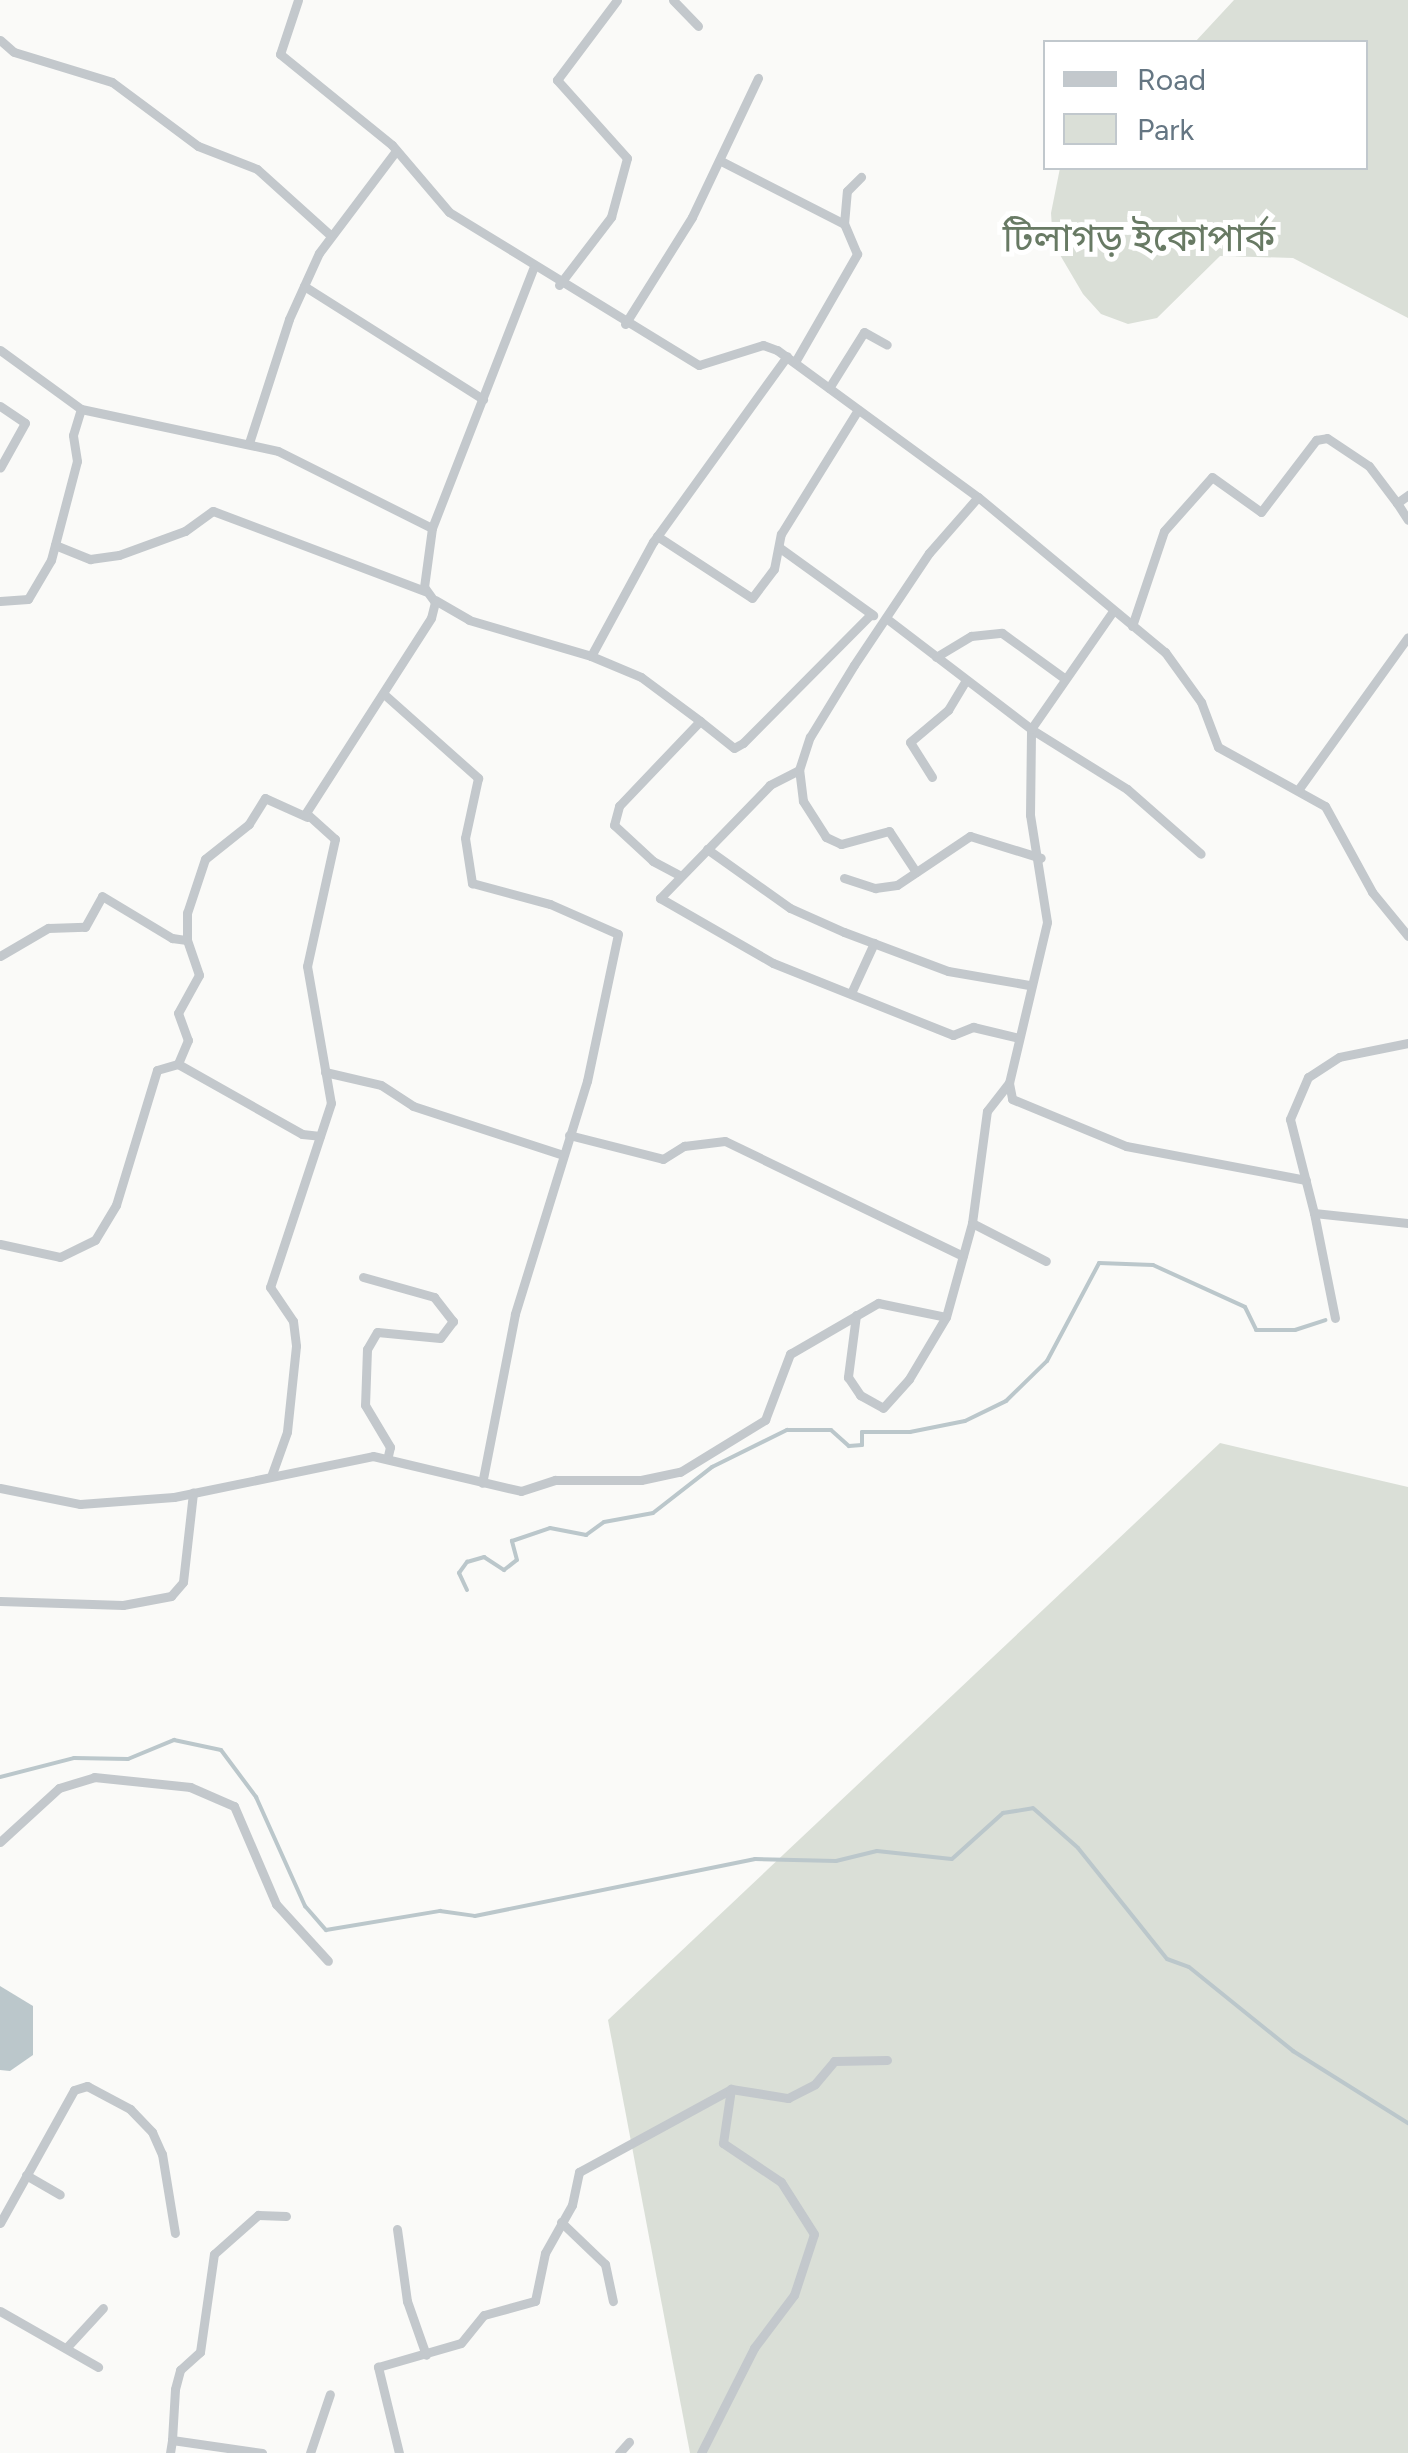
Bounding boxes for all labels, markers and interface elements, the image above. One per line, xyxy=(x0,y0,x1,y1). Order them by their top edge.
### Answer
legend xyxy=(1043,40,1368,170)
text: Road xyxy=(1137,61,1206,98)
text: Park xyxy=(1137,111,1194,148)
park label: টিলাগড় ইকোপার্ক xyxy=(1003,216,1275,262)

